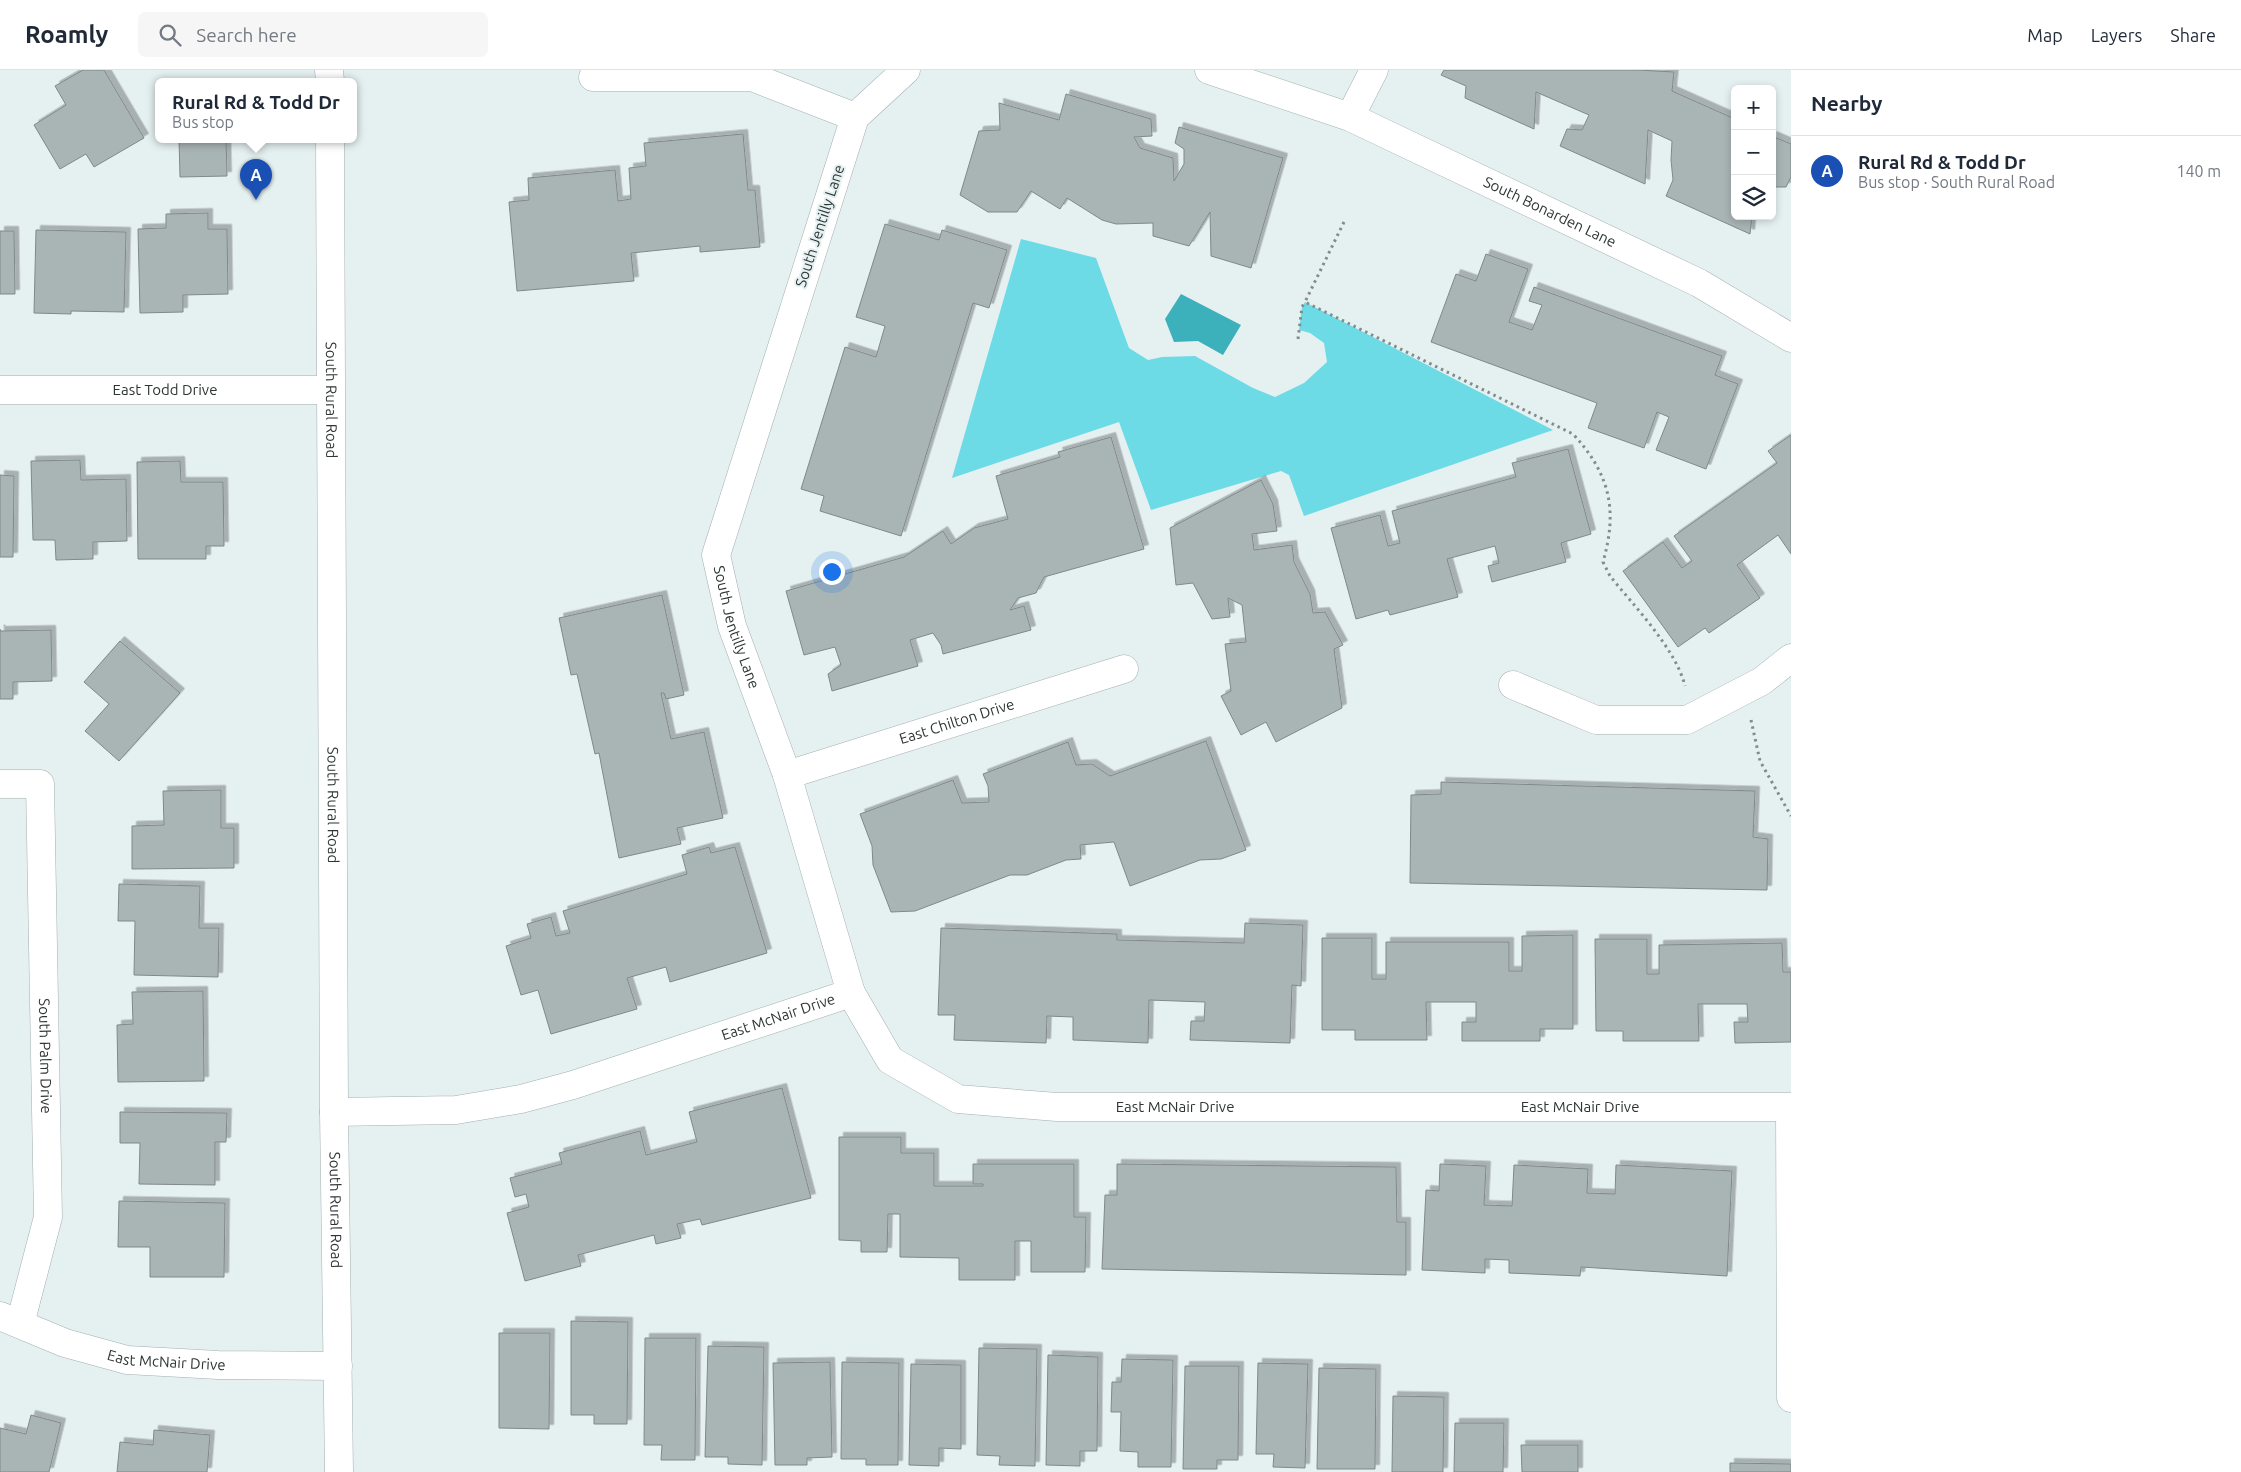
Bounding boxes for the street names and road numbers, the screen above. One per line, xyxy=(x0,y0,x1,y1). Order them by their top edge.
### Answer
street label: South Jentilly Lane xyxy=(792,163,847,289)
street label: South Bonarden Lane xyxy=(1481,173,1619,250)
street label: South Rural Road xyxy=(323,342,340,458)
street label: East Todd Drive xyxy=(113,381,217,398)
street label: South Jentilly Lane xyxy=(711,564,763,691)
street label: East Chilton Drive xyxy=(897,695,1016,747)
street label: South Rural Road xyxy=(324,747,342,863)
street label: East McNair Drive xyxy=(719,990,837,1043)
street label: South Palm Drive xyxy=(36,998,55,1114)
street label: East McNair Drive xyxy=(1116,1098,1234,1115)
street label: East McNair Drive xyxy=(1521,1098,1639,1115)
street label: South Rural Road xyxy=(327,1152,345,1268)
street label: East McNair Drive xyxy=(106,1346,226,1373)

